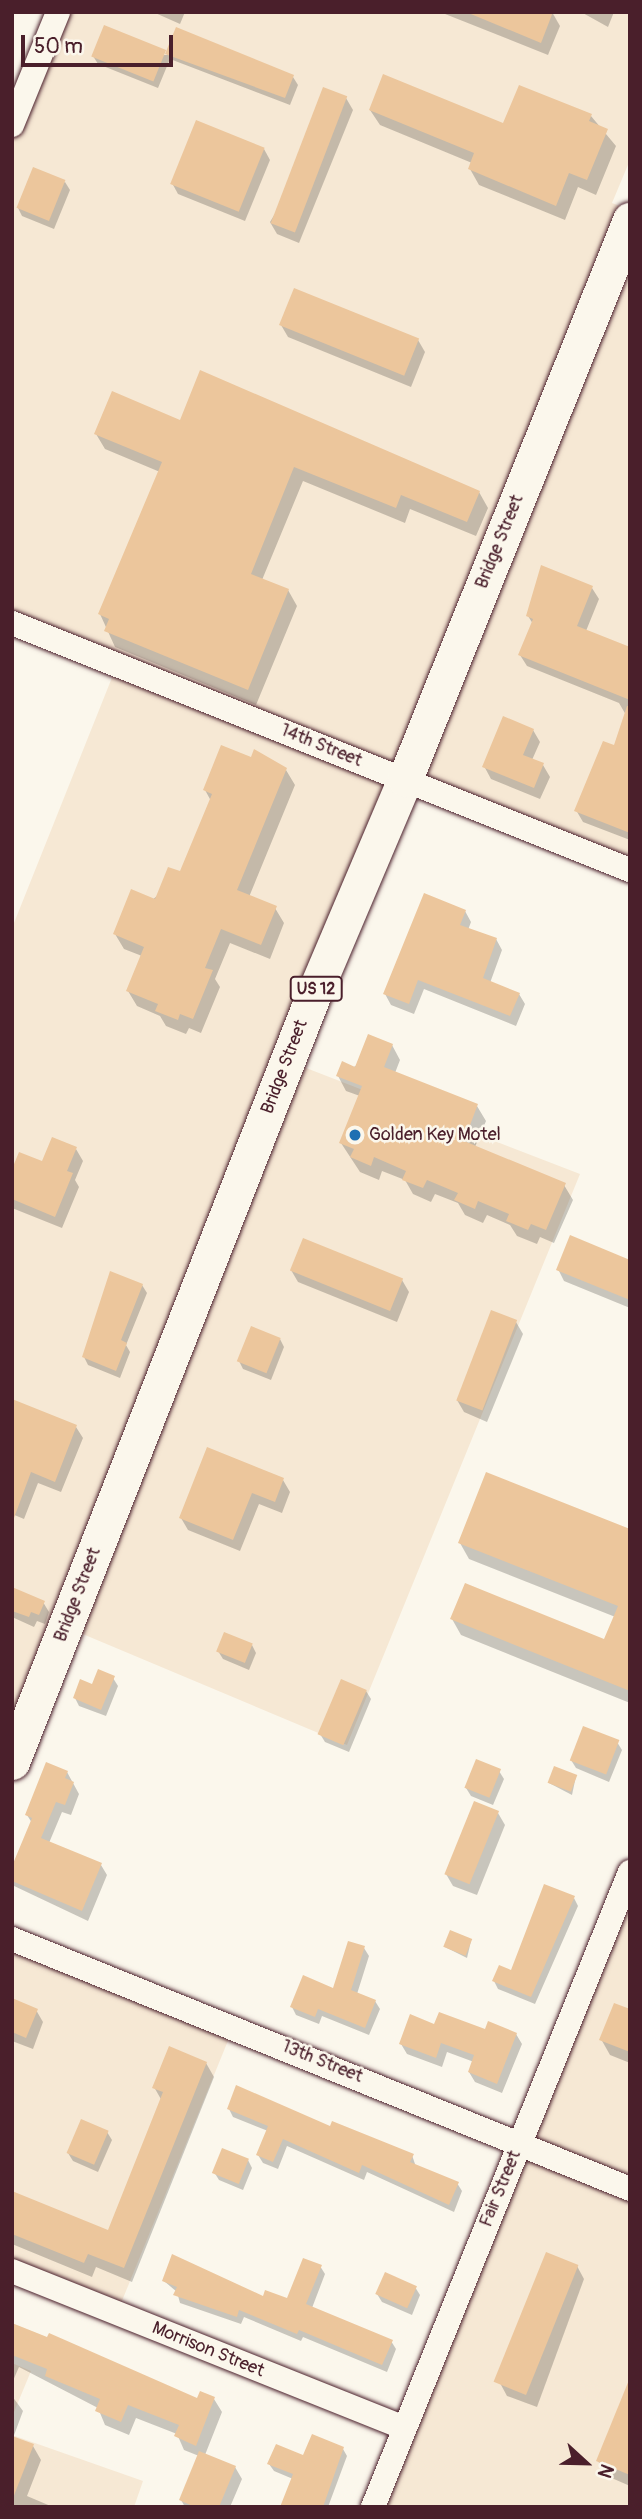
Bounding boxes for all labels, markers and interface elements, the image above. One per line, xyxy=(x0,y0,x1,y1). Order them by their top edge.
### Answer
scale bar xyxy=(24,21,177,65)
text: 50 m xyxy=(34,33,83,60)
street label: Bridge Street xyxy=(471,492,529,592)
street label: 14th Street xyxy=(277,720,365,772)
road number: US 12 xyxy=(288,976,344,1001)
street label: Bridge Street xyxy=(257,1017,313,1117)
place label: Golden Key Motel xyxy=(369,1124,501,1146)
marker: Golden Key Motel xyxy=(347,1127,363,1143)
street label: Bridge Street xyxy=(50,1545,106,1645)
street label: 13th Street xyxy=(278,2036,366,2088)
street label: Fair Street xyxy=(476,2148,526,2230)
street label: Morrison Street xyxy=(149,2318,267,2382)
north arrow xyxy=(551,2428,621,2498)
text: N xyxy=(592,2460,619,2481)

